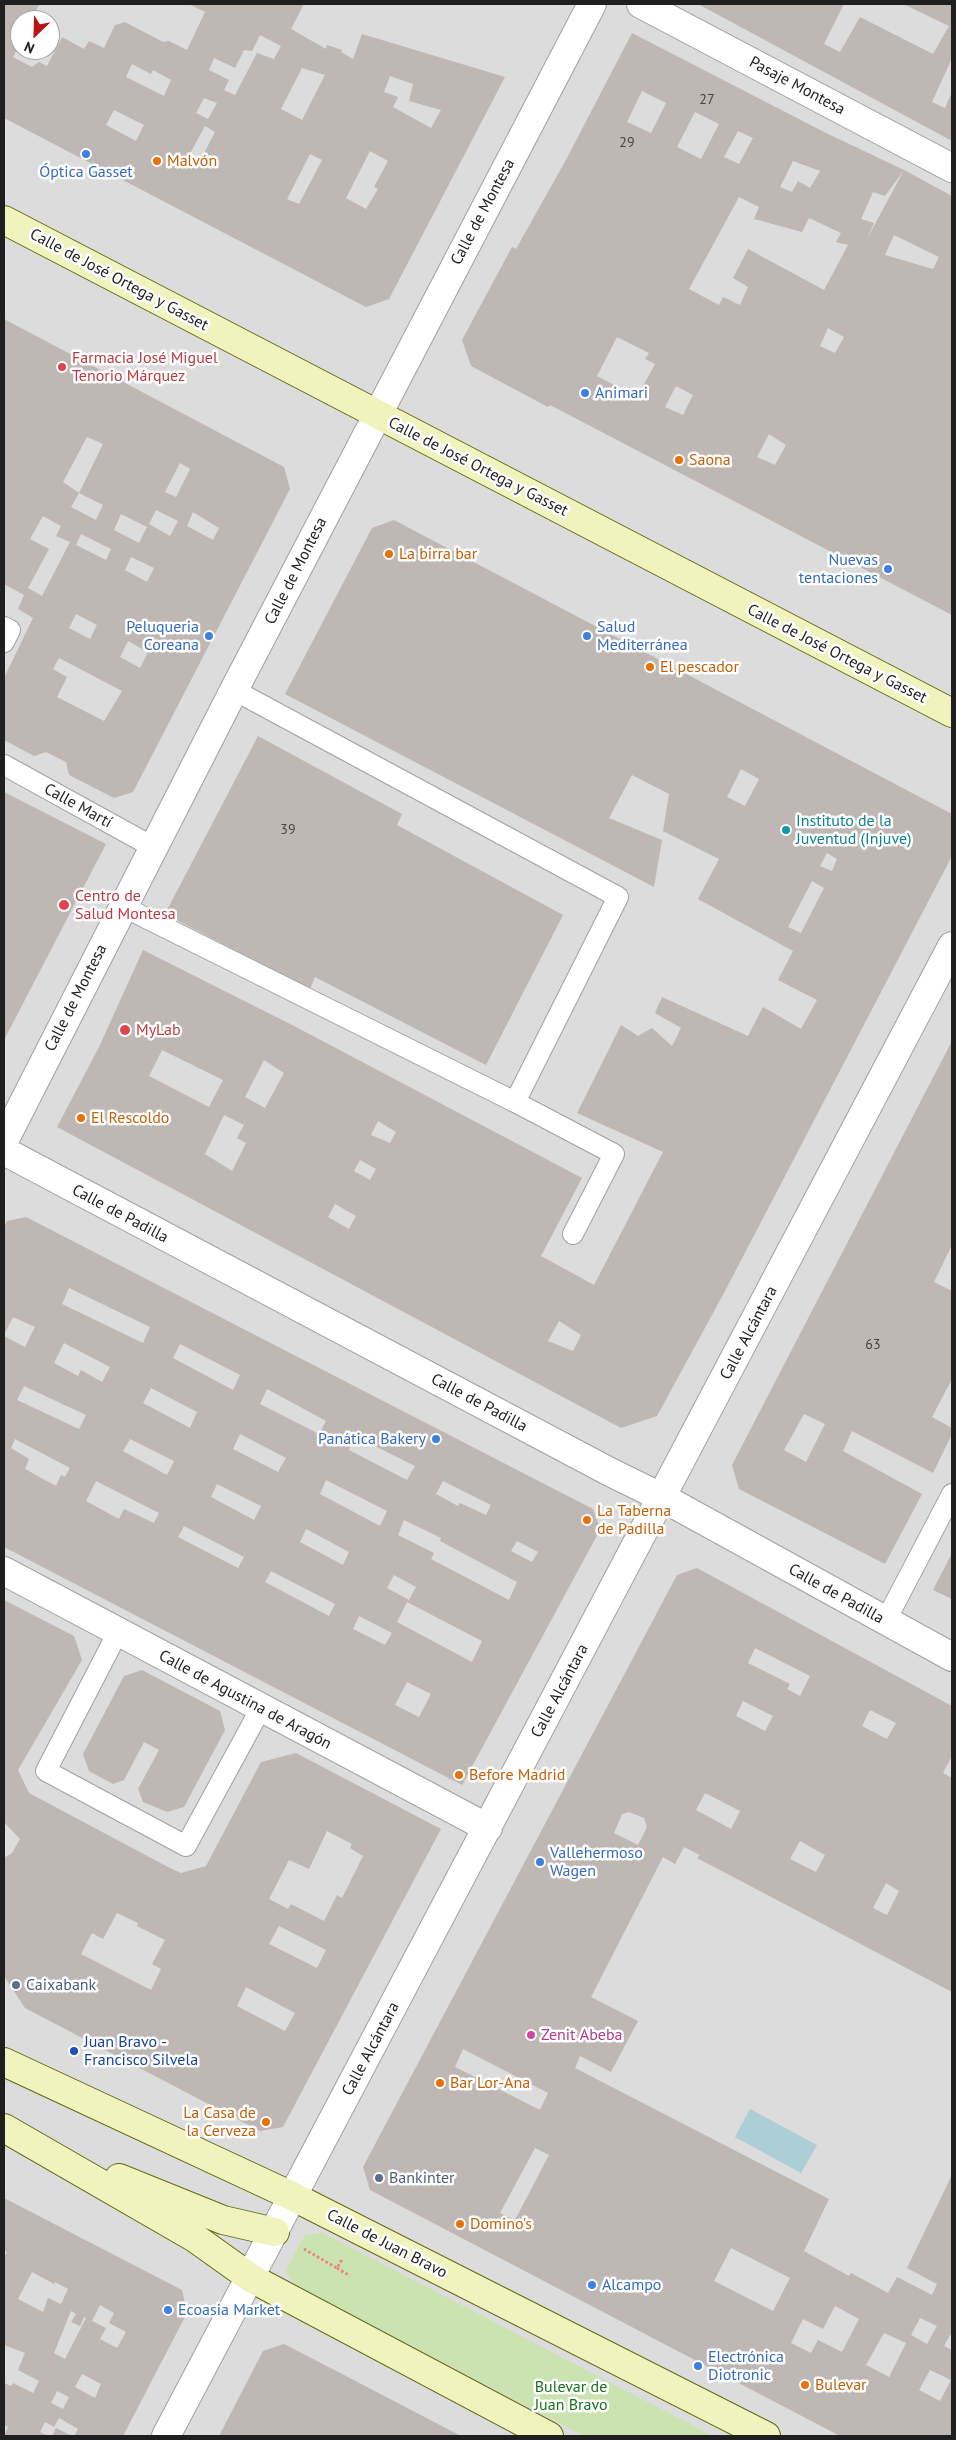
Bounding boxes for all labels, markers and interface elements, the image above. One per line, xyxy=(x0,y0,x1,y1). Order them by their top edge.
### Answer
north arrow xyxy=(10,10,60,60)
text: N xyxy=(21,38,37,58)
street label: Pasaje Montesa xyxy=(746,53,848,119)
house number: 27 xyxy=(699,92,715,108)
house number: 29 xyxy=(619,135,635,151)
marker: Óptica Gasset xyxy=(80,148,92,160)
place label: Malvón xyxy=(167,151,217,171)
marker: Malvón xyxy=(151,155,163,167)
street label: Calle de Montesa xyxy=(447,156,519,268)
place label: Óptica Gasset xyxy=(39,162,133,182)
street label: Calle de José Ortega y Gasset xyxy=(27,225,211,335)
place label: Farmacia José Miguel Tenorio Márquez xyxy=(72,348,218,386)
marker: Farmacia José Miguel Tenorio Márquez xyxy=(56,361,68,373)
place label: Animari xyxy=(595,383,648,403)
marker: Animari xyxy=(579,387,591,399)
street label: Calle de José Ortega y Gasset xyxy=(385,413,571,521)
place label: Saona xyxy=(689,450,731,470)
marker: Saona xyxy=(673,454,685,466)
street label: Calle de Montesa xyxy=(261,514,331,628)
place label: La birra bar xyxy=(399,544,477,564)
marker: La birra bar xyxy=(383,548,395,560)
place label: Nuevas tentaciones xyxy=(799,550,878,588)
marker: Nuevas tentaciones xyxy=(882,563,894,575)
street label: Calle de José Ortega y Gasset xyxy=(744,600,930,708)
place label: Peluqueria Coreana xyxy=(126,617,199,655)
place label: Salud Mediterránea xyxy=(597,617,688,655)
marker: Peluqueria Coreana xyxy=(203,630,215,642)
marker: Salud Mediterránea xyxy=(581,630,593,642)
place label: El pescador xyxy=(660,657,739,677)
marker: El pescador xyxy=(644,661,656,673)
street label: Calle Martí xyxy=(41,779,115,833)
place label: Instituto de la Juventud (Injuve) xyxy=(796,811,912,849)
house number: 39 xyxy=(280,822,296,838)
marker: Instituto de la Juventud (Injuve) xyxy=(780,824,792,836)
place label: Centro de Salud Montesa xyxy=(75,886,176,924)
marker: Centro de Salud Montesa xyxy=(57,898,71,912)
street label: Calle de Montesa xyxy=(41,941,111,1055)
place label: MyLab xyxy=(136,1020,181,1040)
marker: MyLab xyxy=(118,1023,132,1037)
place label: El Rescoldo xyxy=(91,1108,169,1128)
marker: El Rescoldo xyxy=(75,1112,87,1124)
street label: Calle de Padilla xyxy=(69,1181,171,1247)
street label: Calle Alcántara xyxy=(716,1283,782,1383)
house number: 63 xyxy=(865,1337,881,1353)
street label: Calle de Padilla xyxy=(428,1370,530,1436)
place label: Panática Bakery xyxy=(318,1429,426,1449)
marker: Panática Bakery xyxy=(430,1433,442,1445)
place label: La Taberna de Padilla xyxy=(597,1501,671,1539)
marker: La Taberna de Padilla xyxy=(581,1514,593,1526)
street label: Calle de Padilla xyxy=(785,1560,887,1628)
street label: Calle Alcántara xyxy=(527,1641,593,1741)
street label: Calle de Agustina de Aragón xyxy=(155,1646,335,1754)
place label: Before Madrid xyxy=(469,1765,565,1785)
marker: Before Madrid xyxy=(453,1769,465,1781)
place label: Vallehermoso Wagen xyxy=(550,1843,643,1881)
marker: Vallehermoso Wagen xyxy=(534,1856,546,1868)
place label: Caixabank xyxy=(26,1975,96,1995)
marker: Caixabank xyxy=(10,1979,22,1991)
street label: Calle Alcántara xyxy=(338,1999,404,2099)
place label: Zenit Abeba xyxy=(541,2025,622,2045)
marker: Zenit Abeba xyxy=(525,2029,537,2041)
place label: Juan Bravo - Francisco Silvela xyxy=(84,2032,198,2070)
marker: Juan Bravo - Francisco Silvela xyxy=(68,2045,80,2057)
place label: Bar Lor-Ana xyxy=(450,2073,530,2093)
marker: Bar Lor-Ana xyxy=(434,2077,446,2089)
place label: La Casa de la Cerveza xyxy=(183,2103,256,2141)
marker: La Casa de la Cerveza xyxy=(260,2116,272,2128)
place label: Bankinter xyxy=(389,2168,455,2188)
marker: Bankinter xyxy=(373,2172,385,2184)
street label: Calle de Juan Bravo xyxy=(324,2205,450,2283)
place label: Domino's xyxy=(470,2214,532,2234)
marker: Domino's xyxy=(454,2218,466,2230)
place label: Alcampo xyxy=(602,2275,661,2295)
marker: Alcampo xyxy=(586,2279,598,2291)
place label: Ecoasia Market xyxy=(178,2300,280,2320)
marker: Ecoasia Market xyxy=(162,2304,174,2316)
place label: Electrónica Diotronic xyxy=(708,2347,784,2385)
marker: Electrónica Diotronic xyxy=(692,2360,704,2372)
place label: Bulevar xyxy=(815,2375,867,2395)
park label: Bulevar de Juan Bravo xyxy=(534,2377,608,2415)
marker: Bulevar xyxy=(799,2379,811,2391)

